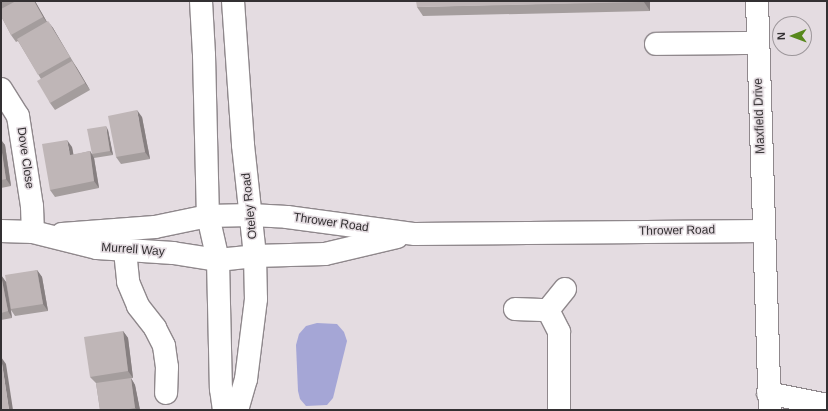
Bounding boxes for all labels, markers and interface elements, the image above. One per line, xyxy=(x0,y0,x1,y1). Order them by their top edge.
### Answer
north arrow xyxy=(772,16,812,56)
text: N xyxy=(775,32,787,40)
street label: Maxfield Drive xyxy=(751,78,769,154)
street label: Dove Close xyxy=(14,126,36,190)
street label: Oteley Road xyxy=(239,172,261,240)
street label: Thrower Road xyxy=(292,211,370,235)
street label: Thrower Road xyxy=(639,223,715,239)
street label: Murrell Way xyxy=(101,241,165,259)

